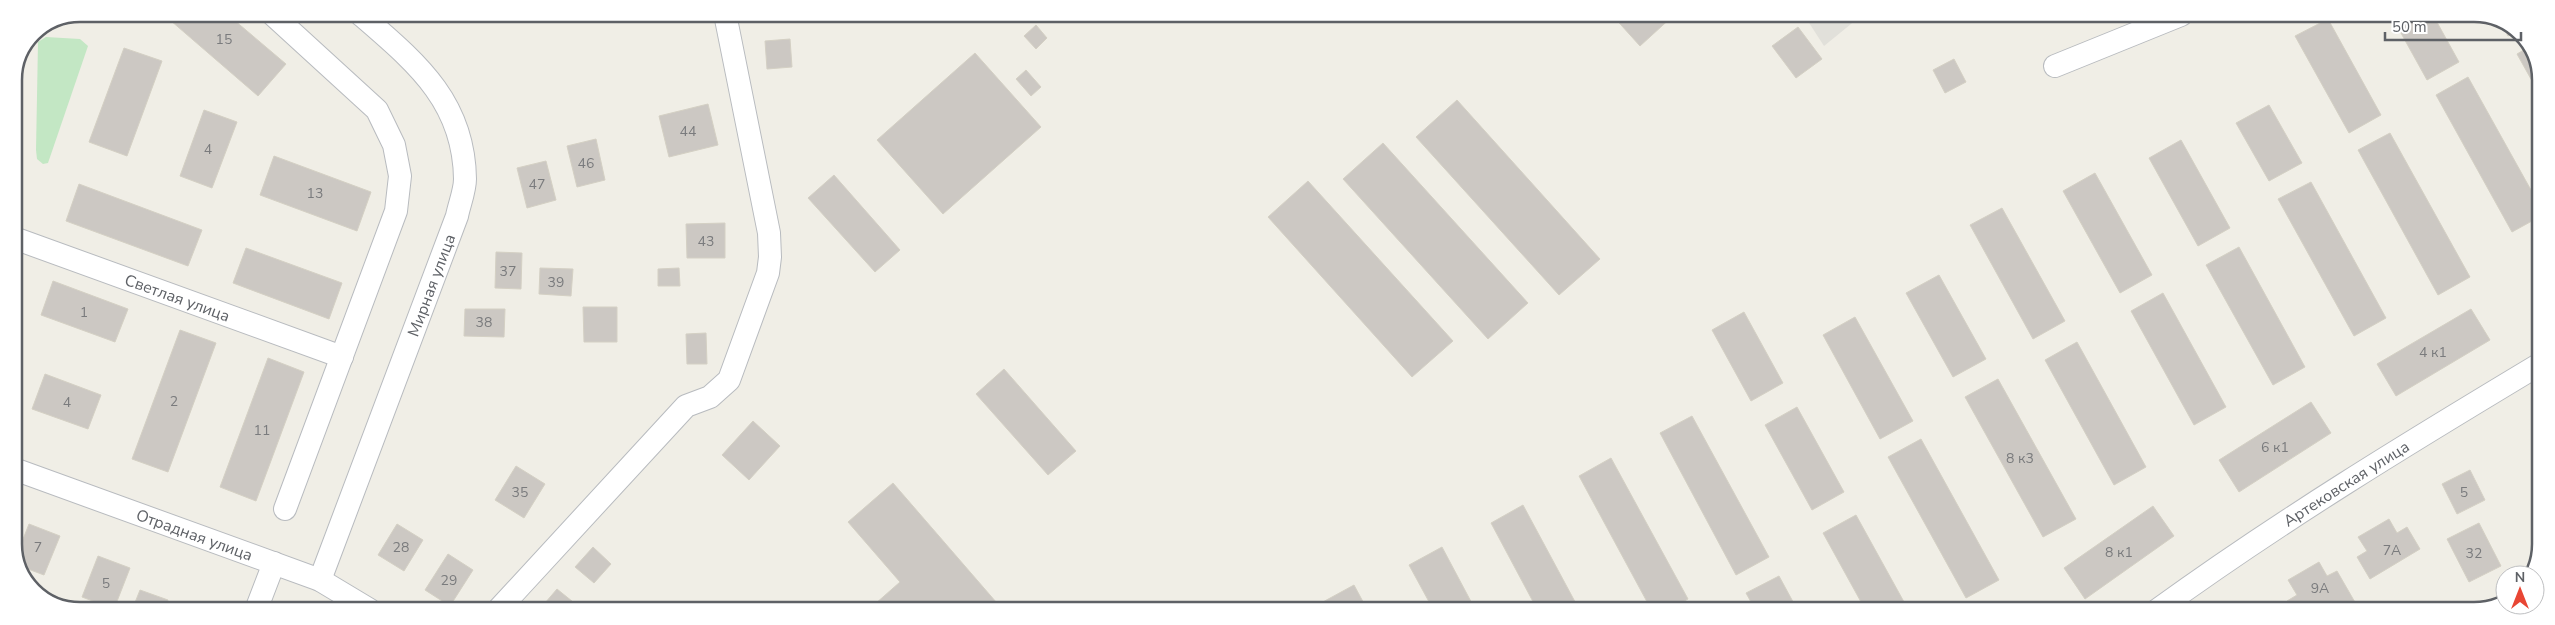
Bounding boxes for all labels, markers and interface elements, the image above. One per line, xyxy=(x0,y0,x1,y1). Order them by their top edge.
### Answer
scale bar xyxy=(2385,10,2521,42)
text: 50 m xyxy=(2392,17,2427,37)
house number: 15 xyxy=(216,30,232,49)
house number: 44 xyxy=(680,122,696,141)
house number: 4 xyxy=(204,140,212,159)
house number: 46 xyxy=(578,154,594,173)
house number: 47 xyxy=(529,175,545,194)
house number: 13 xyxy=(307,184,323,203)
street label: Мирная улица xyxy=(403,231,461,340)
house number: 43 xyxy=(698,232,714,251)
house number: 37 xyxy=(500,262,516,281)
street label: Светлая улица xyxy=(122,269,233,327)
house number: 39 xyxy=(548,273,564,292)
house number: 1 xyxy=(80,303,88,322)
house number: 38 xyxy=(476,313,492,332)
house number: 4 к1 xyxy=(2419,343,2447,362)
house number: 2 xyxy=(170,392,178,411)
house number: 4 xyxy=(63,393,71,412)
house number: 11 xyxy=(254,421,270,440)
street label: Артековская улица xyxy=(2279,436,2414,532)
house number: 6 к1 xyxy=(2261,438,2289,457)
house number: 8 к3 xyxy=(2006,449,2034,468)
house number: 35 xyxy=(512,483,528,502)
house number: 5 xyxy=(2460,483,2468,502)
street label: Отрадная улица xyxy=(133,504,255,567)
house number: 7 xyxy=(34,538,42,557)
house number: 28 xyxy=(393,538,409,557)
house number: 7А xyxy=(2383,541,2401,560)
house number: 8 к1 xyxy=(2105,543,2133,562)
house number: 32 xyxy=(2466,544,2482,563)
north arrow xyxy=(2495,565,2545,615)
text: N xyxy=(2515,568,2525,587)
house number: 29 xyxy=(441,571,457,590)
house number: 5 xyxy=(102,574,110,593)
house number: 9А xyxy=(2311,579,2329,598)

